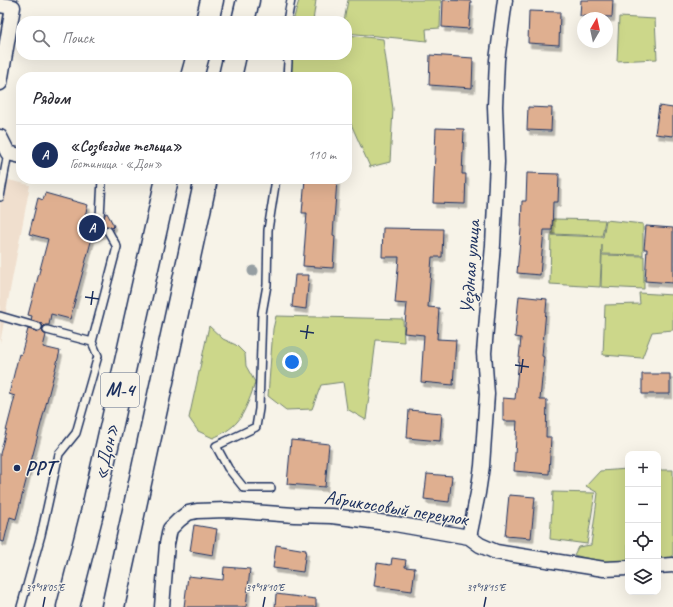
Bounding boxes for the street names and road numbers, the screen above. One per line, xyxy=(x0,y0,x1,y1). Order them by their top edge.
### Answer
street label: Уездная улица xyxy=(454,218,487,315)
road number: М-4 xyxy=(101,373,139,407)
street label: «Дон» xyxy=(87,421,125,483)
street label: Абрикосовый переулок xyxy=(323,484,471,532)

